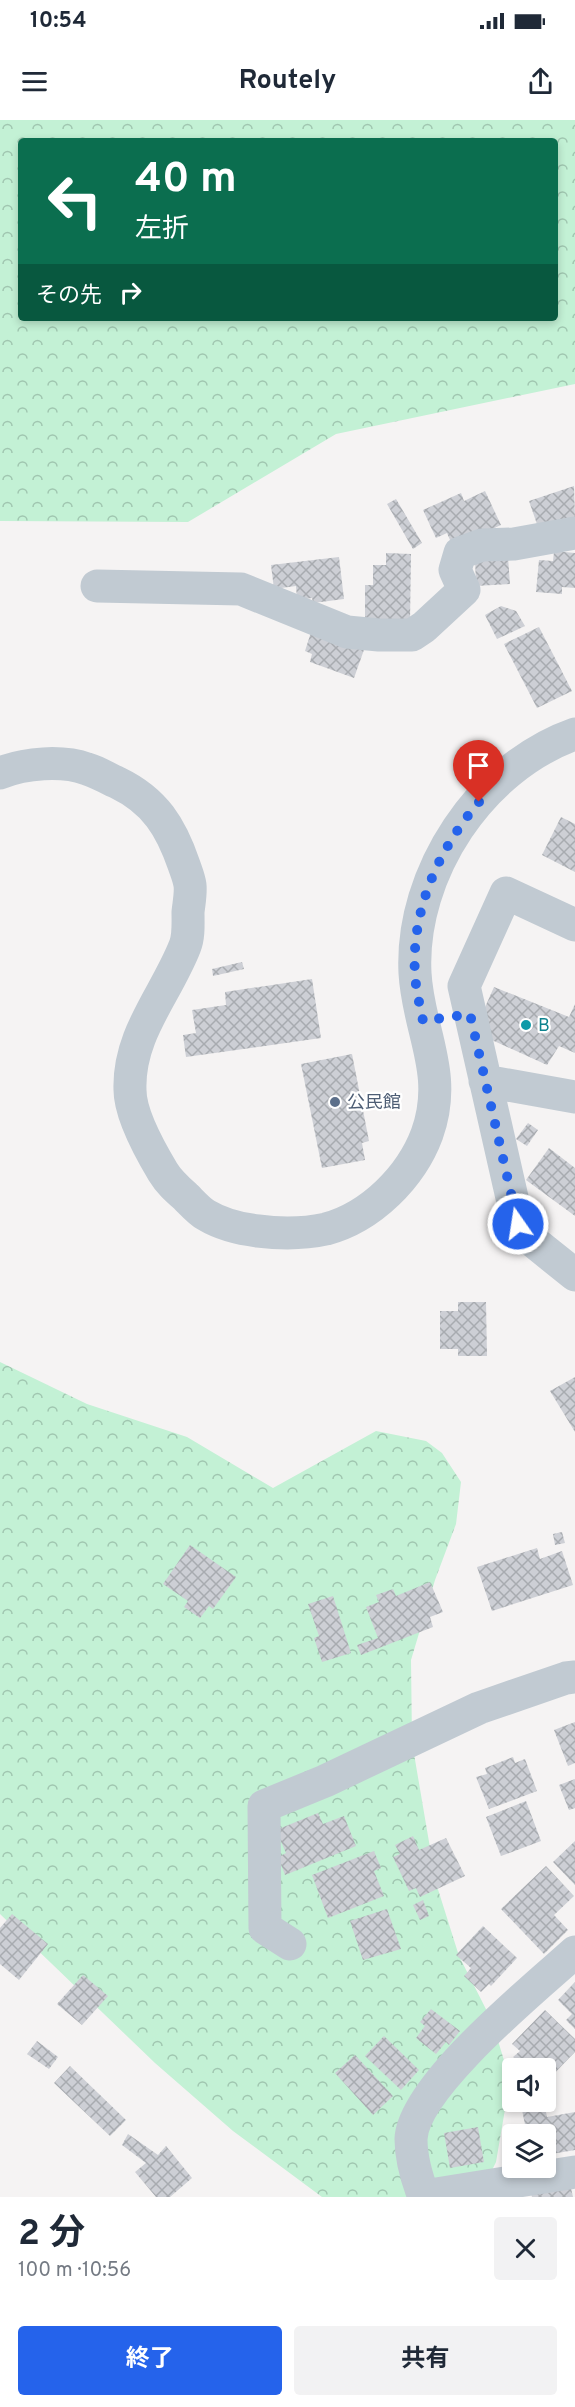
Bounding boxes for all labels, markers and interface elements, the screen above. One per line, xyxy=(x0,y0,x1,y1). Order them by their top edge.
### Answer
text: 10:54 xyxy=(30,8,87,35)
text: Routely xyxy=(239,64,336,98)
icon: menu xyxy=(18,65,51,98)
icon: share xyxy=(524,65,557,98)
text: 40 m xyxy=(135,154,237,207)
icon: left xyxy=(36,162,114,240)
text: 左折 xyxy=(135,213,189,247)
icon: right xyxy=(114,276,147,309)
text: その先 xyxy=(36,283,102,310)
pin xyxy=(453,740,504,802)
icon: arrive xyxy=(462,749,495,782)
place label: B xyxy=(538,1015,550,1038)
marker: B xyxy=(519,1018,533,1032)
place label: 公民館 xyxy=(347,1092,401,1115)
marker: 公民館 xyxy=(328,1095,342,1109)
position arrow xyxy=(486,1192,550,1256)
map controls xyxy=(502,2058,556,2178)
button: sound xyxy=(502,2058,556,2112)
button: layers xyxy=(502,2124,556,2178)
text: 2 分 xyxy=(18,2212,85,2258)
button: close xyxy=(494,2217,557,2280)
text: 100 m · 10:56 xyxy=(18,2258,131,2284)
button: 終了 xyxy=(18,2326,282,2395)
button: 共有 xyxy=(294,2326,557,2395)

